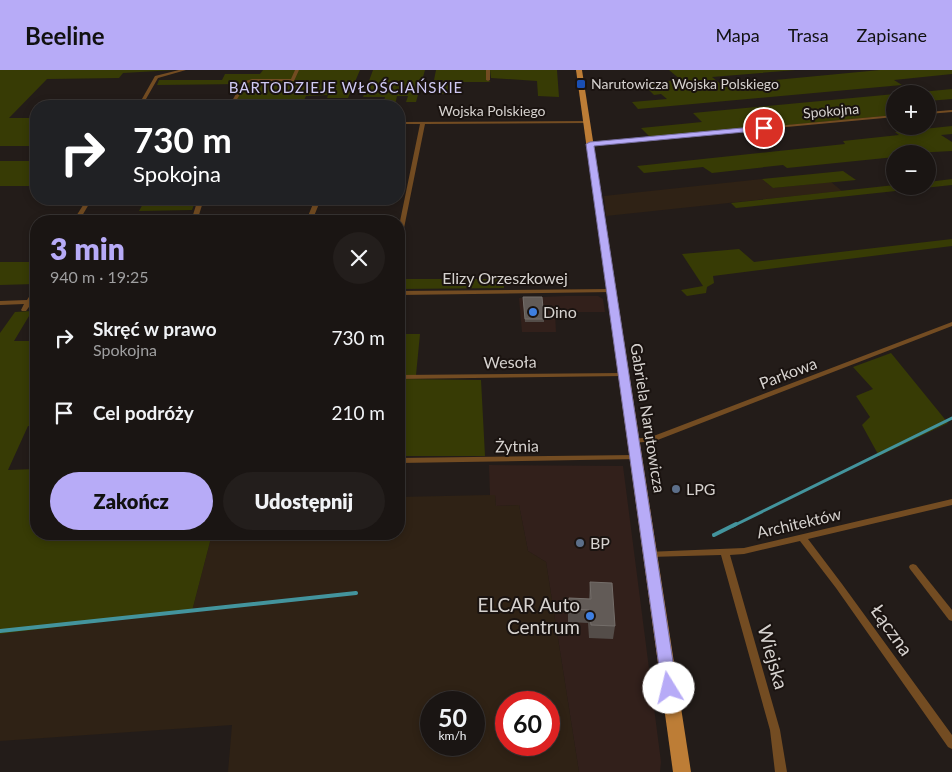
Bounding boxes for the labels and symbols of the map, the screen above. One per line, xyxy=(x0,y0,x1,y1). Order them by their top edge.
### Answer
place label: Narutowicza Wojska Polskiego xyxy=(591,75,779,92)
district label: BARTODZIEJE WŁOŚCIAŃSKIE xyxy=(229,78,463,96)
marker: Narutowicza Wojska Polskiego xyxy=(575,78,587,90)
street label: Spokojna xyxy=(802,100,860,121)
street label: Wojska Polskiego xyxy=(438,102,546,119)
pin xyxy=(743,107,785,149)
street label: Elizy Orzeszkowej xyxy=(442,268,568,287)
place label: Dino xyxy=(543,302,577,321)
marker: Dino xyxy=(527,306,539,318)
street label: Gabriela Narutowicza xyxy=(627,342,670,494)
street label: Wesoła xyxy=(483,352,537,371)
street label: Parkowa xyxy=(756,353,819,392)
street label: Żytnia xyxy=(495,436,539,455)
place label: LPG xyxy=(686,479,716,498)
marker: LPG xyxy=(670,483,682,495)
street label: Architektów xyxy=(755,503,843,541)
place label: BP xyxy=(590,533,610,552)
marker: BP xyxy=(574,537,586,549)
place label: ELCAR Auto Centrum xyxy=(477,593,580,638)
street label: Łączna xyxy=(867,600,918,660)
marker: ELCAR Auto Centrum xyxy=(584,610,596,622)
street label: Wiejska xyxy=(753,622,794,692)
position arrow xyxy=(642,661,694,713)
speed limit sign: 60 xyxy=(495,691,560,756)

